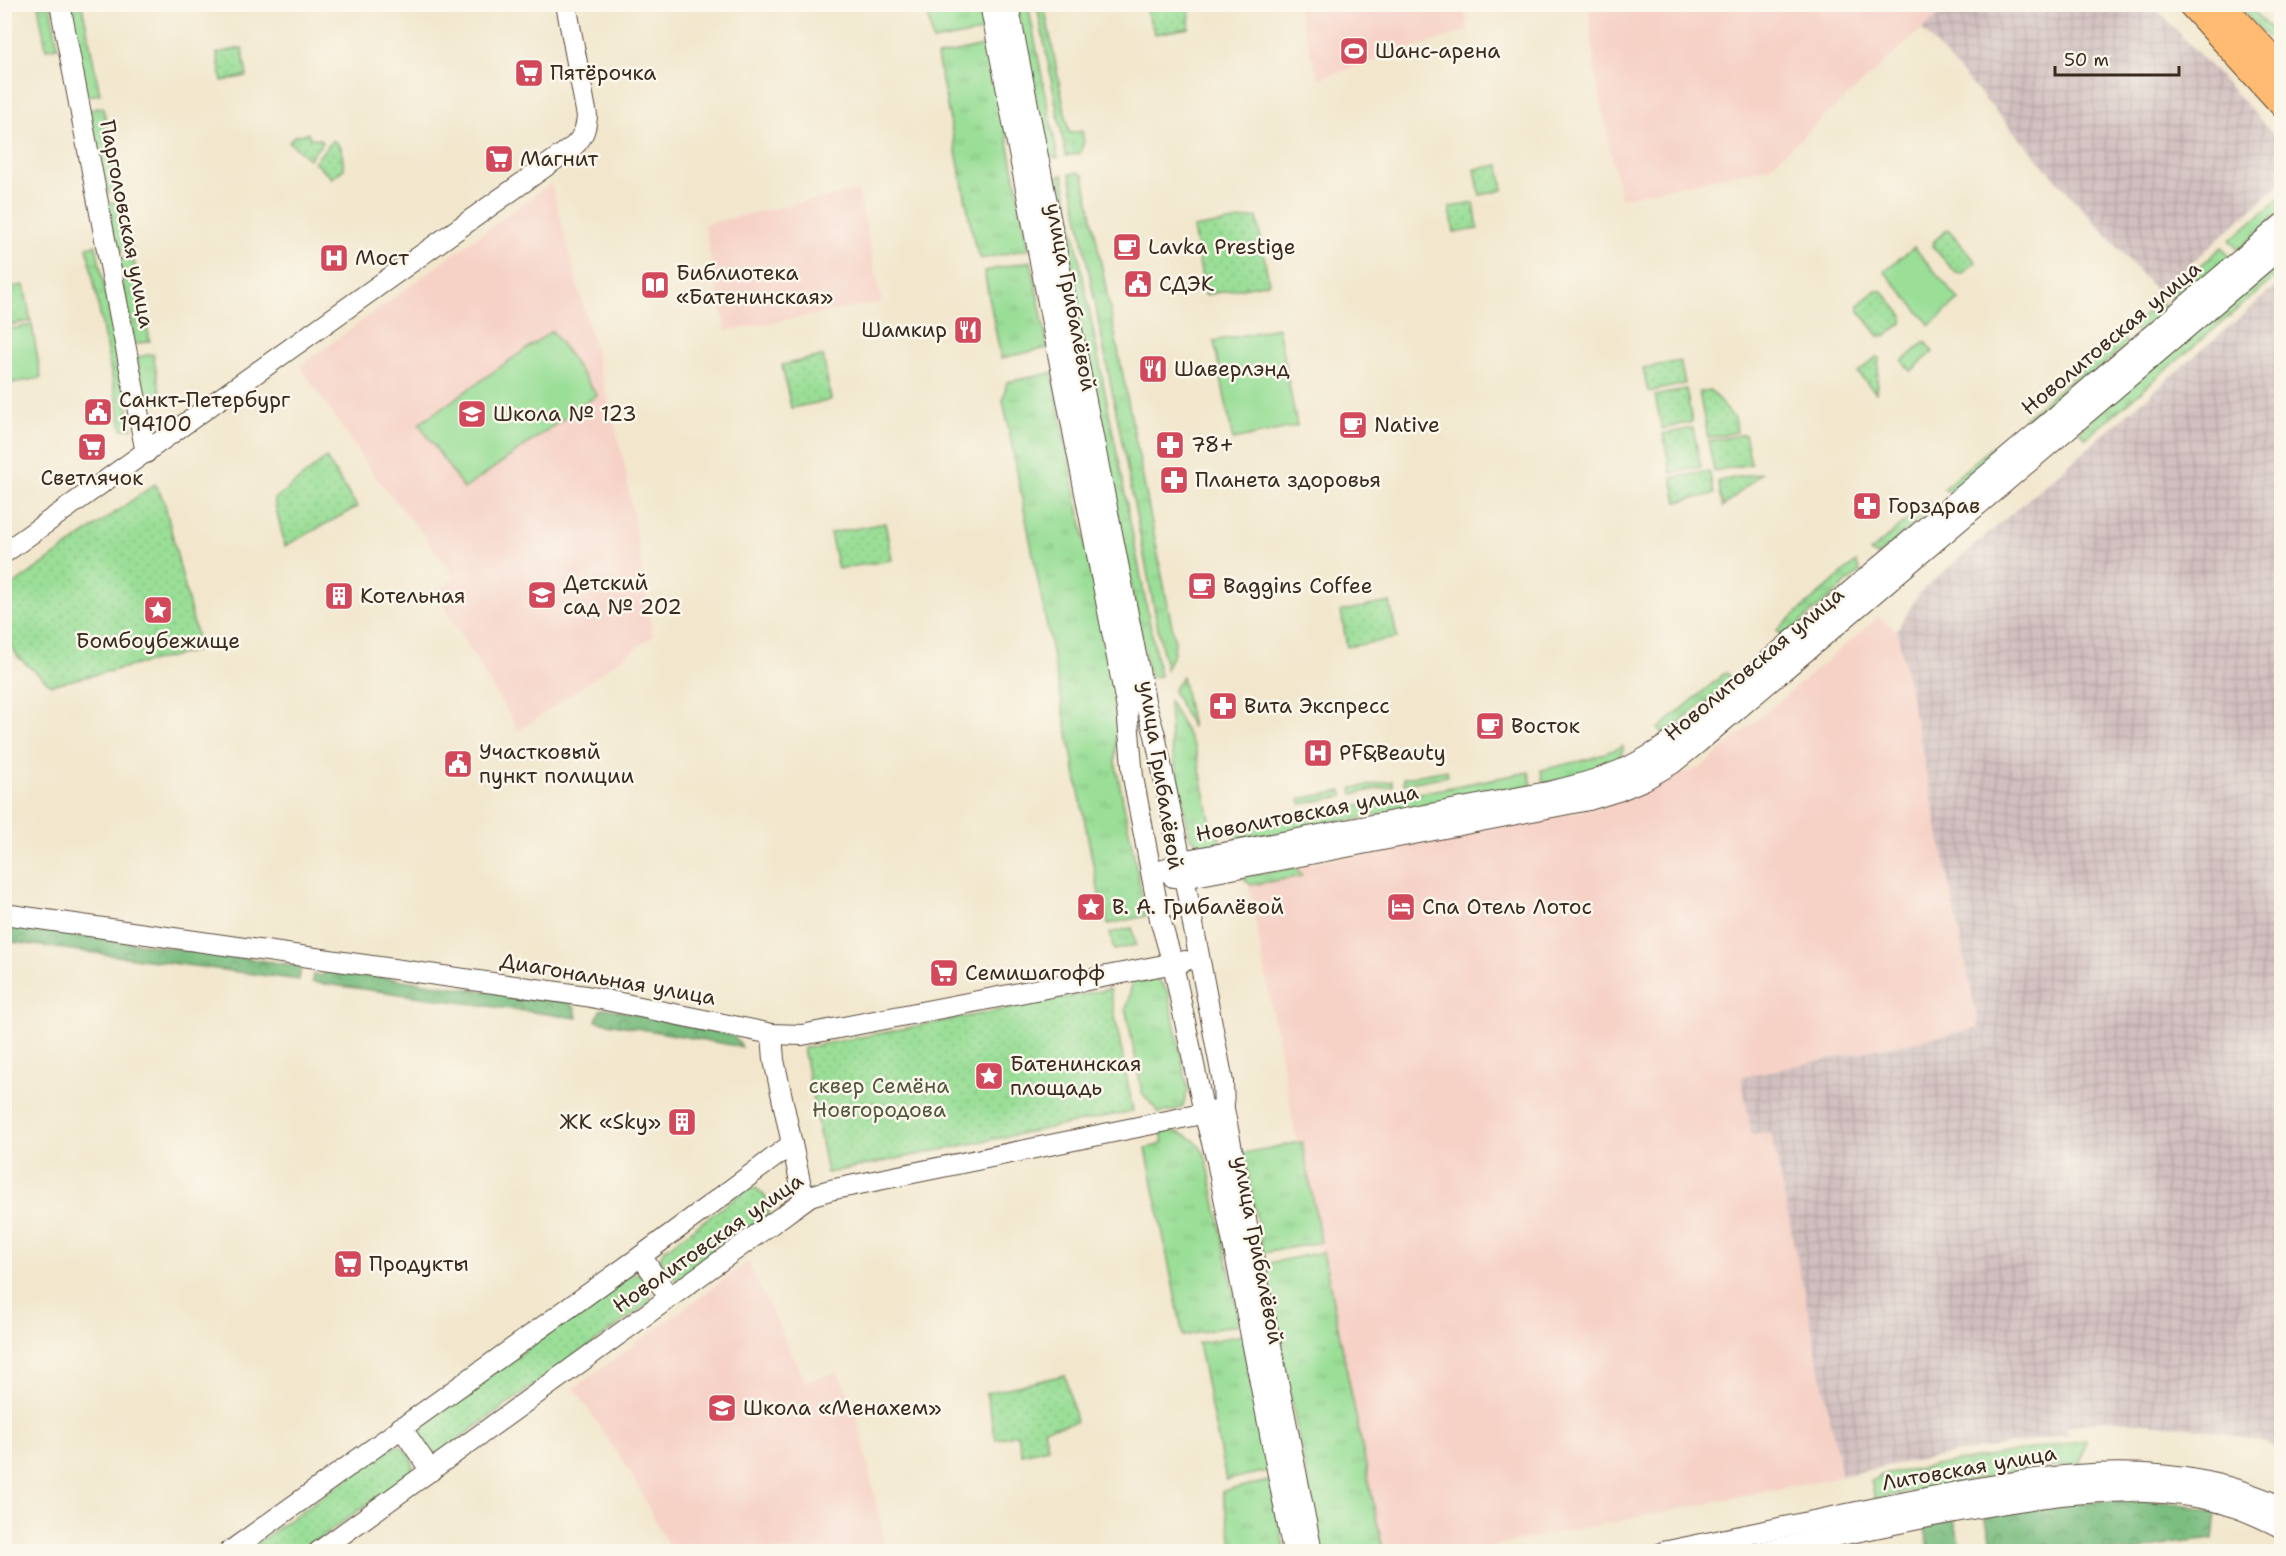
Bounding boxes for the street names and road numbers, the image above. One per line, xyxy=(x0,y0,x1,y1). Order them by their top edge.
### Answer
street label: Парголовская улица xyxy=(93,118,161,330)
street label: улица Грибалёвой xyxy=(1039,200,1103,394)
street label: Новолитовская улица xyxy=(2015,255,2207,421)
street label: Новолитовская улица xyxy=(1658,581,1850,747)
street label: улица Грибалёвой xyxy=(1132,678,1190,872)
street label: Новолитовская улица xyxy=(1193,778,1421,848)
street label: Диагональная улица xyxy=(498,946,718,1012)
street label: улица Грибалёвой xyxy=(1226,1153,1290,1347)
street label: Новолитовская улица xyxy=(607,1167,809,1319)
street label: Литовская улица xyxy=(1880,1439,2058,1497)

